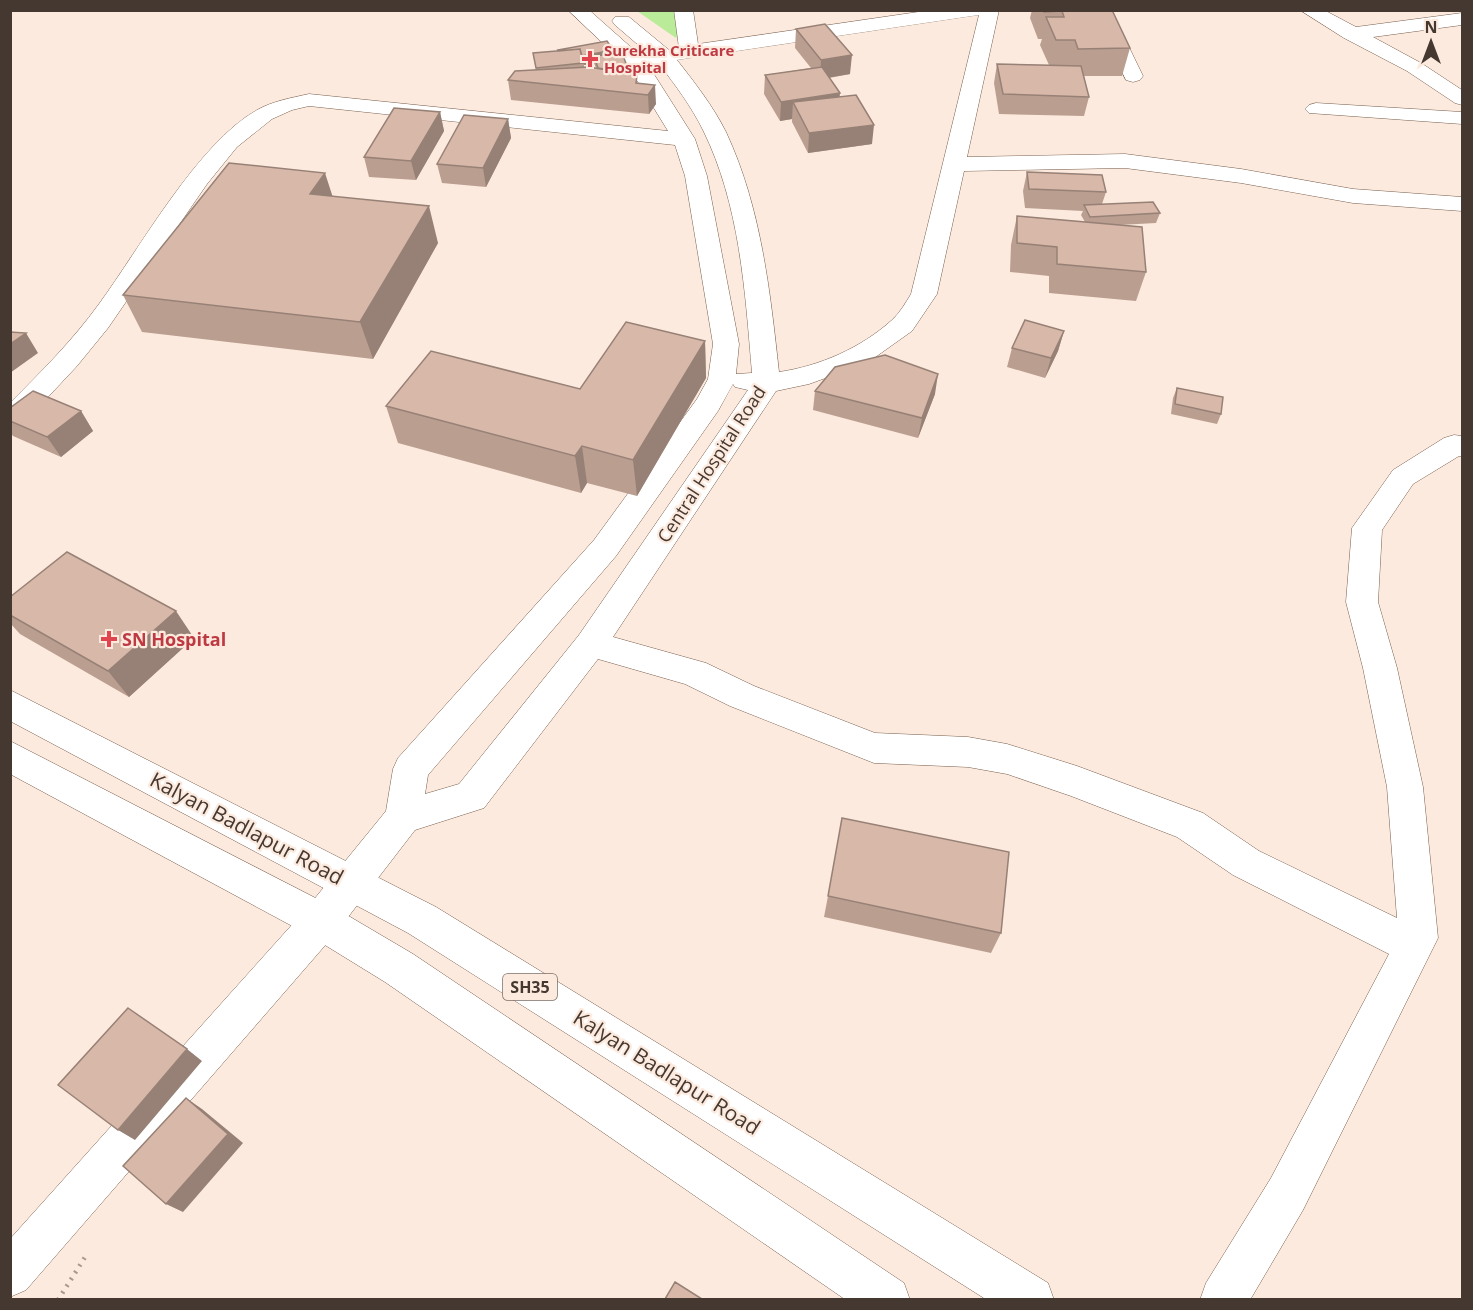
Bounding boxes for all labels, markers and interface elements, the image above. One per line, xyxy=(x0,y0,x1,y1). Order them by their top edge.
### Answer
north arrow xyxy=(1401,12,1461,72)
text: N xyxy=(1424,16,1438,38)
place label: Surekha Criticare Hospital xyxy=(604,40,735,77)
marker: Surekha Criticare Hospital xyxy=(581,50,599,68)
street label: Central Hospital Road xyxy=(651,381,771,547)
place label: SN Hospital xyxy=(122,627,226,651)
marker: SN Hospital xyxy=(100,630,118,648)
street label: Kalyan Badlapur Road xyxy=(145,765,349,891)
road number: SH35 xyxy=(503,974,557,1000)
street label: Kalyan Badlapur Road xyxy=(568,1003,766,1141)

